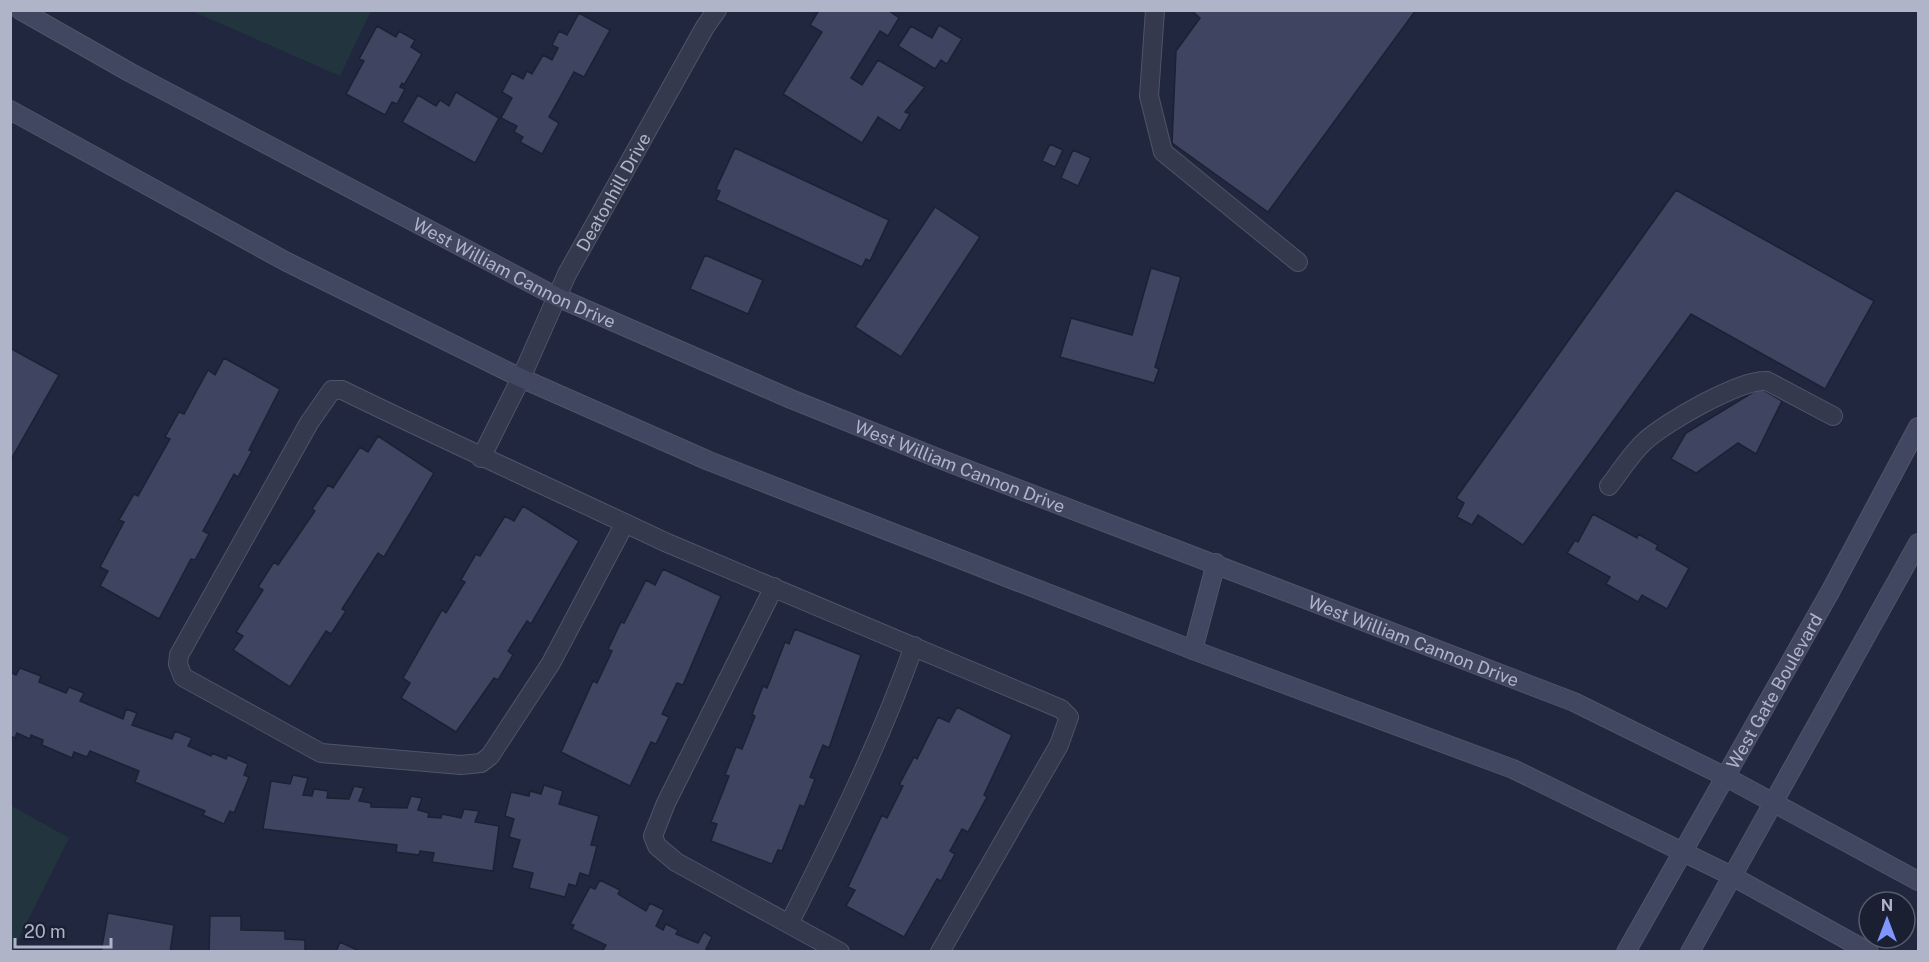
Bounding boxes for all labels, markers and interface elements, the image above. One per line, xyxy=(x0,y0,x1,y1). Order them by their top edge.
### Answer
street label: Deatonhill Drive xyxy=(571,129,654,255)
street label: West William Cannon Drive xyxy=(410,213,619,332)
street label: West William Cannon Drive xyxy=(852,415,1068,517)
street label: West William Cannon Drive xyxy=(1305,591,1522,690)
street label: West Gate Boulevard xyxy=(1722,610,1826,772)
north arrow xyxy=(1857,890,1917,950)
text: N xyxy=(1881,896,1893,915)
scale bar xyxy=(15,911,111,949)
text: 20 m xyxy=(24,921,66,942)

